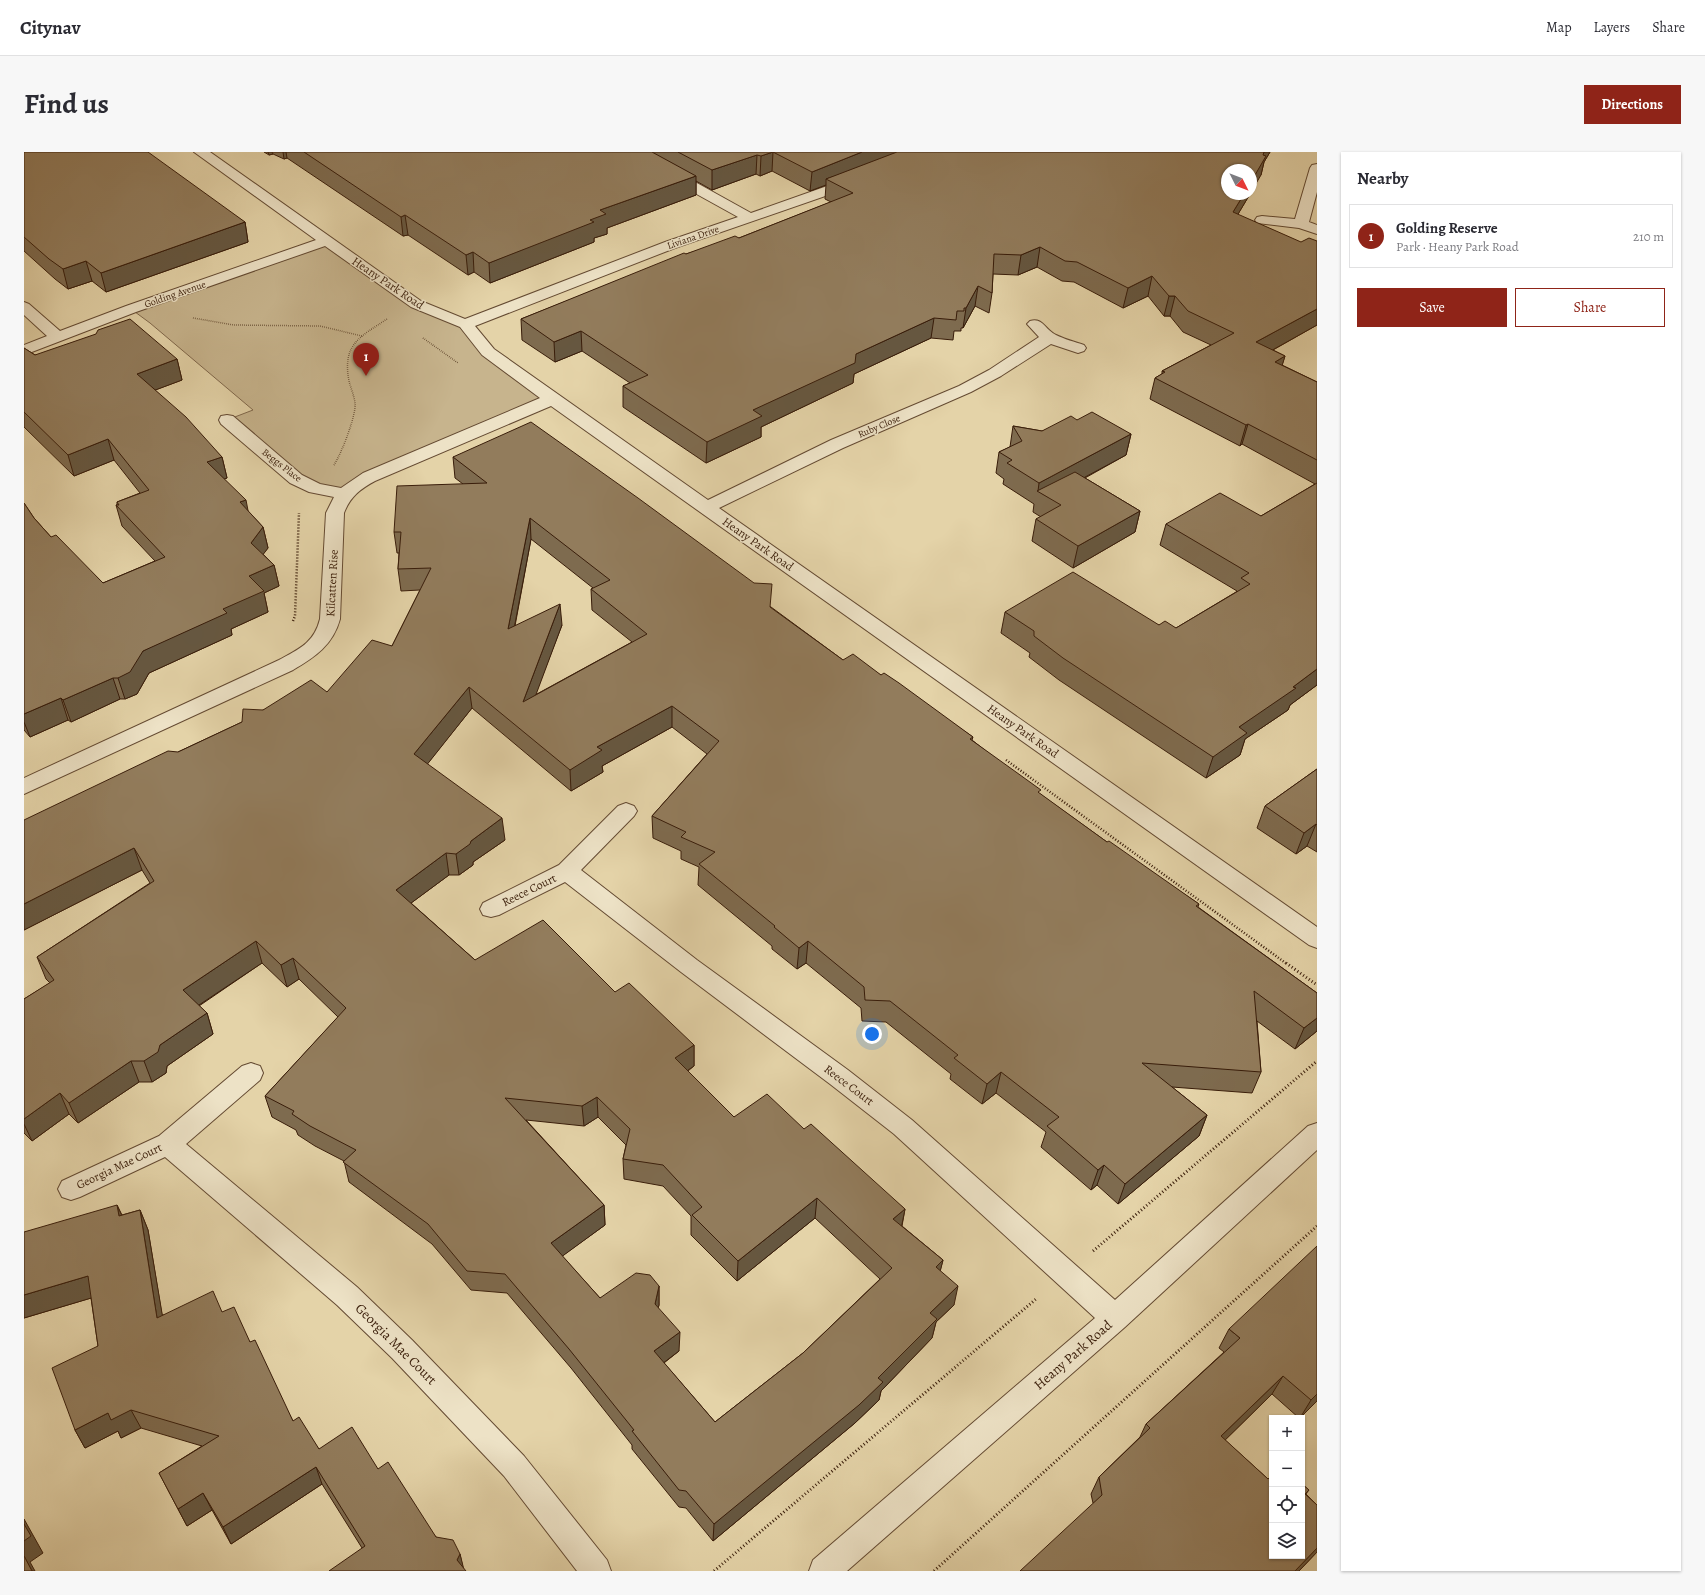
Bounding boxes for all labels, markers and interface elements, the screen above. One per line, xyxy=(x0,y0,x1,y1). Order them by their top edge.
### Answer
text: Citynav xyxy=(20,15,81,41)
text: Map xyxy=(1546,18,1572,37)
text: Layers xyxy=(1594,18,1630,37)
text: Share xyxy=(1652,18,1685,37)
text: Find us xyxy=(24,85,109,123)
button: Directions xyxy=(1584,85,1681,124)
north arrow xyxy=(1221,164,1257,200)
text: Nearby xyxy=(1357,167,1408,190)
text: Golding Reserve xyxy=(1396,218,1498,238)
street label: Liviana Drive xyxy=(665,222,721,252)
text: 1 xyxy=(1369,228,1373,245)
text: 210 m xyxy=(1633,228,1664,245)
text: Park · Heany Park Road xyxy=(1396,238,1519,255)
street label: Heany Park Road xyxy=(349,253,428,313)
street label: Golding Avenue xyxy=(142,277,208,311)
button: Save xyxy=(1357,288,1507,327)
button: Share xyxy=(1515,288,1665,327)
pin: 1 xyxy=(353,343,379,376)
street label: Ruby Close xyxy=(856,411,903,441)
street label: Beggs Place xyxy=(259,445,305,485)
street label: Heany Park Road xyxy=(719,513,797,575)
street label: Kilcatten Rise xyxy=(322,549,342,617)
street label: Heany Park Road xyxy=(984,700,1062,762)
street label: Reece Court xyxy=(499,870,559,910)
your location xyxy=(862,1024,882,1044)
street label: Reece Court xyxy=(821,1061,877,1109)
street label: Georgia Mae Court xyxy=(74,1139,164,1193)
street label: Georgia Mae Court xyxy=(351,1299,441,1389)
street label: Heany Park Road xyxy=(1030,1315,1116,1394)
map controls xyxy=(1269,1415,1305,1559)
button: + xyxy=(1269,1415,1305,1451)
button: − xyxy=(1269,1451,1305,1487)
button: locate xyxy=(1269,1487,1305,1523)
button: layers xyxy=(1269,1523,1305,1559)

